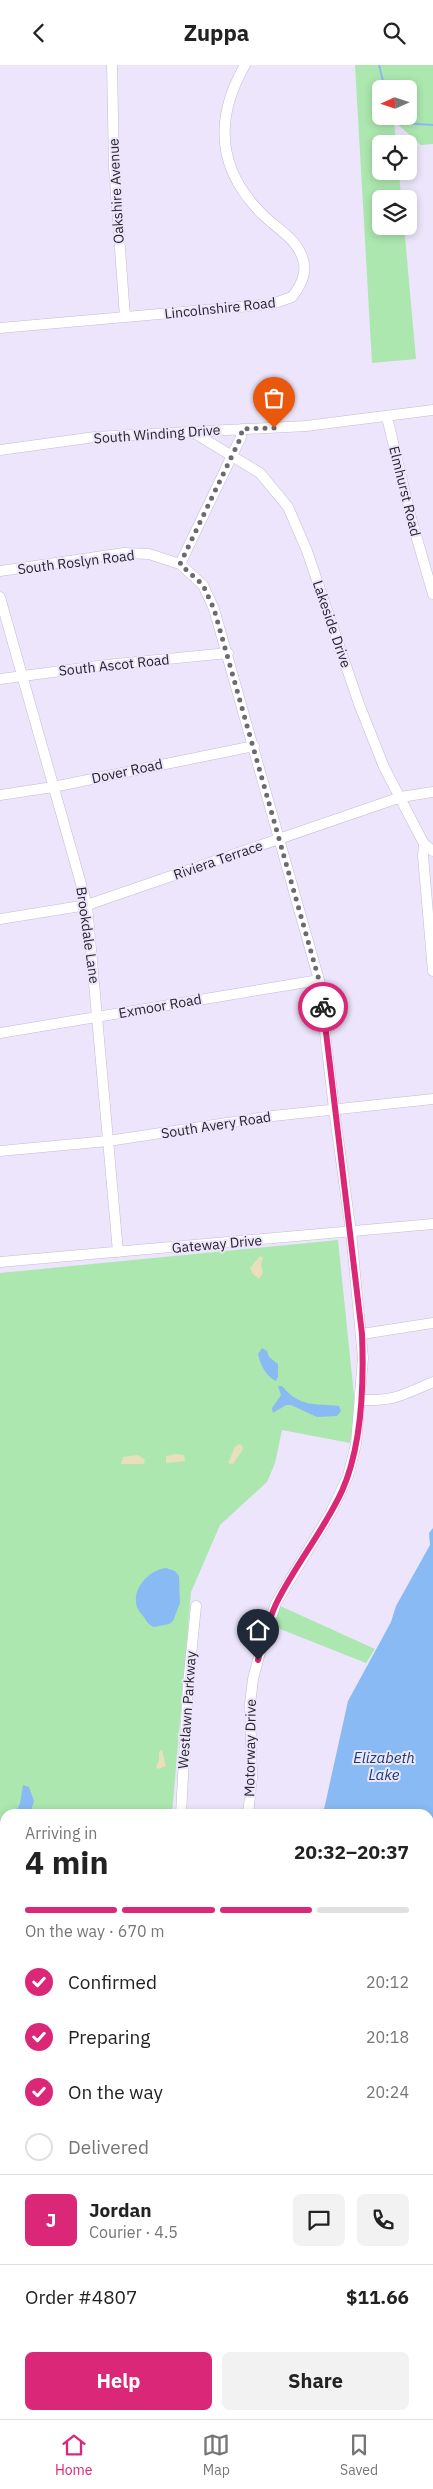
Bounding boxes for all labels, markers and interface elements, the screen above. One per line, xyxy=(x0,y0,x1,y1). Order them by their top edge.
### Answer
text: Zuppa xyxy=(184,18,249,47)
icon: back xyxy=(25,19,53,47)
icon: search xyxy=(380,19,408,47)
north arrow xyxy=(372,80,418,125)
map controls xyxy=(372,80,417,235)
button: locate xyxy=(372,135,417,180)
street label: Oakshire Avenue xyxy=(104,137,128,244)
button: layers xyxy=(372,190,417,235)
street label: Lincolnshire Road xyxy=(164,293,276,323)
pin xyxy=(253,377,295,428)
icon: bag xyxy=(260,384,288,412)
street label: South Winding Drive xyxy=(93,421,221,447)
street label: Elmhurst Road xyxy=(385,444,425,538)
street label: South Roslyn Road xyxy=(17,546,135,578)
street label: Lakeside Drive xyxy=(309,578,355,670)
street label: South Ascot Road xyxy=(58,650,170,680)
street label: Dover Road xyxy=(90,755,164,787)
street label: Riviera Terrace xyxy=(171,836,265,884)
street label: Brookdale Lane xyxy=(72,885,104,985)
courier xyxy=(298,982,348,1032)
street label: Exmoor Road xyxy=(117,990,203,1022)
icon: bike xyxy=(309,993,337,1021)
street label: South Avery Road xyxy=(160,1107,272,1143)
street label: Gateway Drive xyxy=(171,1231,263,1257)
pin xyxy=(237,1609,279,1660)
icon: home xyxy=(244,1616,272,1644)
street label: Westlawn Parkway xyxy=(174,1650,200,1770)
street label: Motorway Drive xyxy=(240,1699,260,1797)
water label: Elizabeth Lake xyxy=(353,1748,415,1784)
text: Arriving in xyxy=(25,1823,97,1843)
text: 20:32–20:37 xyxy=(294,1840,409,1864)
text: 4 min xyxy=(25,1841,109,1883)
text: On the way · 670 m xyxy=(25,1921,164,1941)
icon: check xyxy=(25,1968,53,1996)
text: Confirmed xyxy=(68,1970,157,1994)
text: 20:12 xyxy=(366,1972,409,1992)
icon: check xyxy=(25,2023,53,2051)
text: Preparing xyxy=(68,2025,150,2049)
text: 20:18 xyxy=(366,2027,409,2047)
icon: check xyxy=(25,2078,53,2106)
text: On the way xyxy=(68,2080,163,2104)
text: 20:24 xyxy=(366,2082,409,2102)
text: Delivered xyxy=(68,2135,149,2159)
button: chat xyxy=(293,2194,345,2246)
button: phone xyxy=(357,2194,409,2246)
text: Jordan xyxy=(89,2198,152,2222)
text: J xyxy=(46,2208,56,2232)
text: Courier · 4.5 xyxy=(89,2222,178,2242)
text: Order #4807 xyxy=(25,2285,137,2309)
text: $11.66 xyxy=(346,2285,409,2309)
button: Help xyxy=(25,2352,212,2410)
button: Share xyxy=(222,2352,409,2410)
tab: Home xyxy=(55,2431,93,2479)
tab: Map xyxy=(202,2431,230,2479)
tab: Saved xyxy=(340,2431,378,2479)

